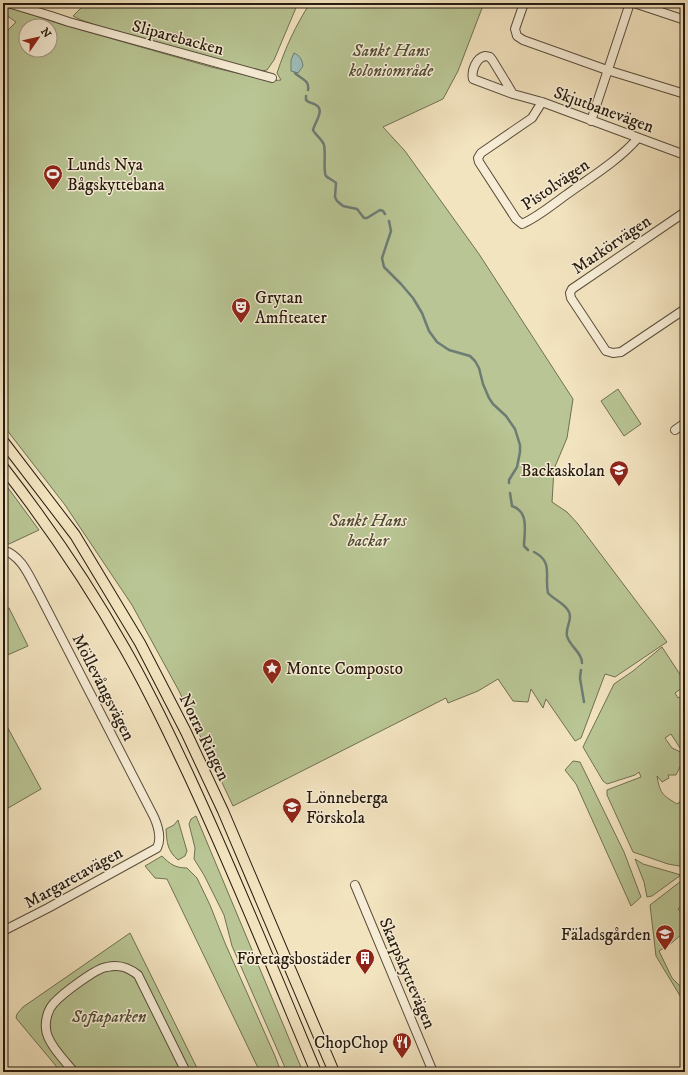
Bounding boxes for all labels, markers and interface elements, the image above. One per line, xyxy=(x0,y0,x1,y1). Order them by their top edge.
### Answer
street label: Sliparebacken xyxy=(129,15,226,61)
north arrow xyxy=(18,18,58,58)
text: N xyxy=(37,25,54,41)
park label: Sankt Hans koloniområde xyxy=(348,40,434,82)
street label: Skjutbanevägen xyxy=(551,82,657,138)
place label: Lunds Nya Bågskyttebana xyxy=(67,154,165,196)
street label: Pistolvägen xyxy=(517,154,594,216)
sports icon: Lunds Nya Bågskyttebana xyxy=(42,163,64,191)
street label: Markörvägen xyxy=(568,210,656,279)
place label: Grytan Amfiteater xyxy=(255,287,327,329)
theatre icon: Grytan Amfiteater xyxy=(230,296,252,324)
school or university icon: Backaskolan xyxy=(608,459,630,487)
place label: Backaskolan xyxy=(521,460,605,482)
park label: Sankt Hans backar xyxy=(328,510,407,552)
street label: Möllevångsvägen xyxy=(67,630,140,745)
place icon: Monte Composto xyxy=(261,657,283,685)
place label: Monte Composto xyxy=(286,658,403,680)
street label: Norra Ringen xyxy=(174,690,235,785)
place label: Lönneberga Förskola xyxy=(306,787,389,829)
school or university icon: Lönneberga Förskola xyxy=(281,796,303,824)
street label: Margaretavägen xyxy=(20,842,127,914)
street label: Skarpskyttevägen xyxy=(374,915,440,1032)
school or university icon: Fäladsgården xyxy=(654,923,676,951)
place label: Fäladsgården xyxy=(561,924,651,946)
building icon: Företagsbostäder xyxy=(354,947,376,975)
place label: Företagsbostäder xyxy=(237,948,352,970)
park label: Sofiaparken xyxy=(71,1006,147,1028)
restaurant icon: ChopChop xyxy=(391,1031,413,1059)
place label: ChopChop xyxy=(314,1032,388,1054)

